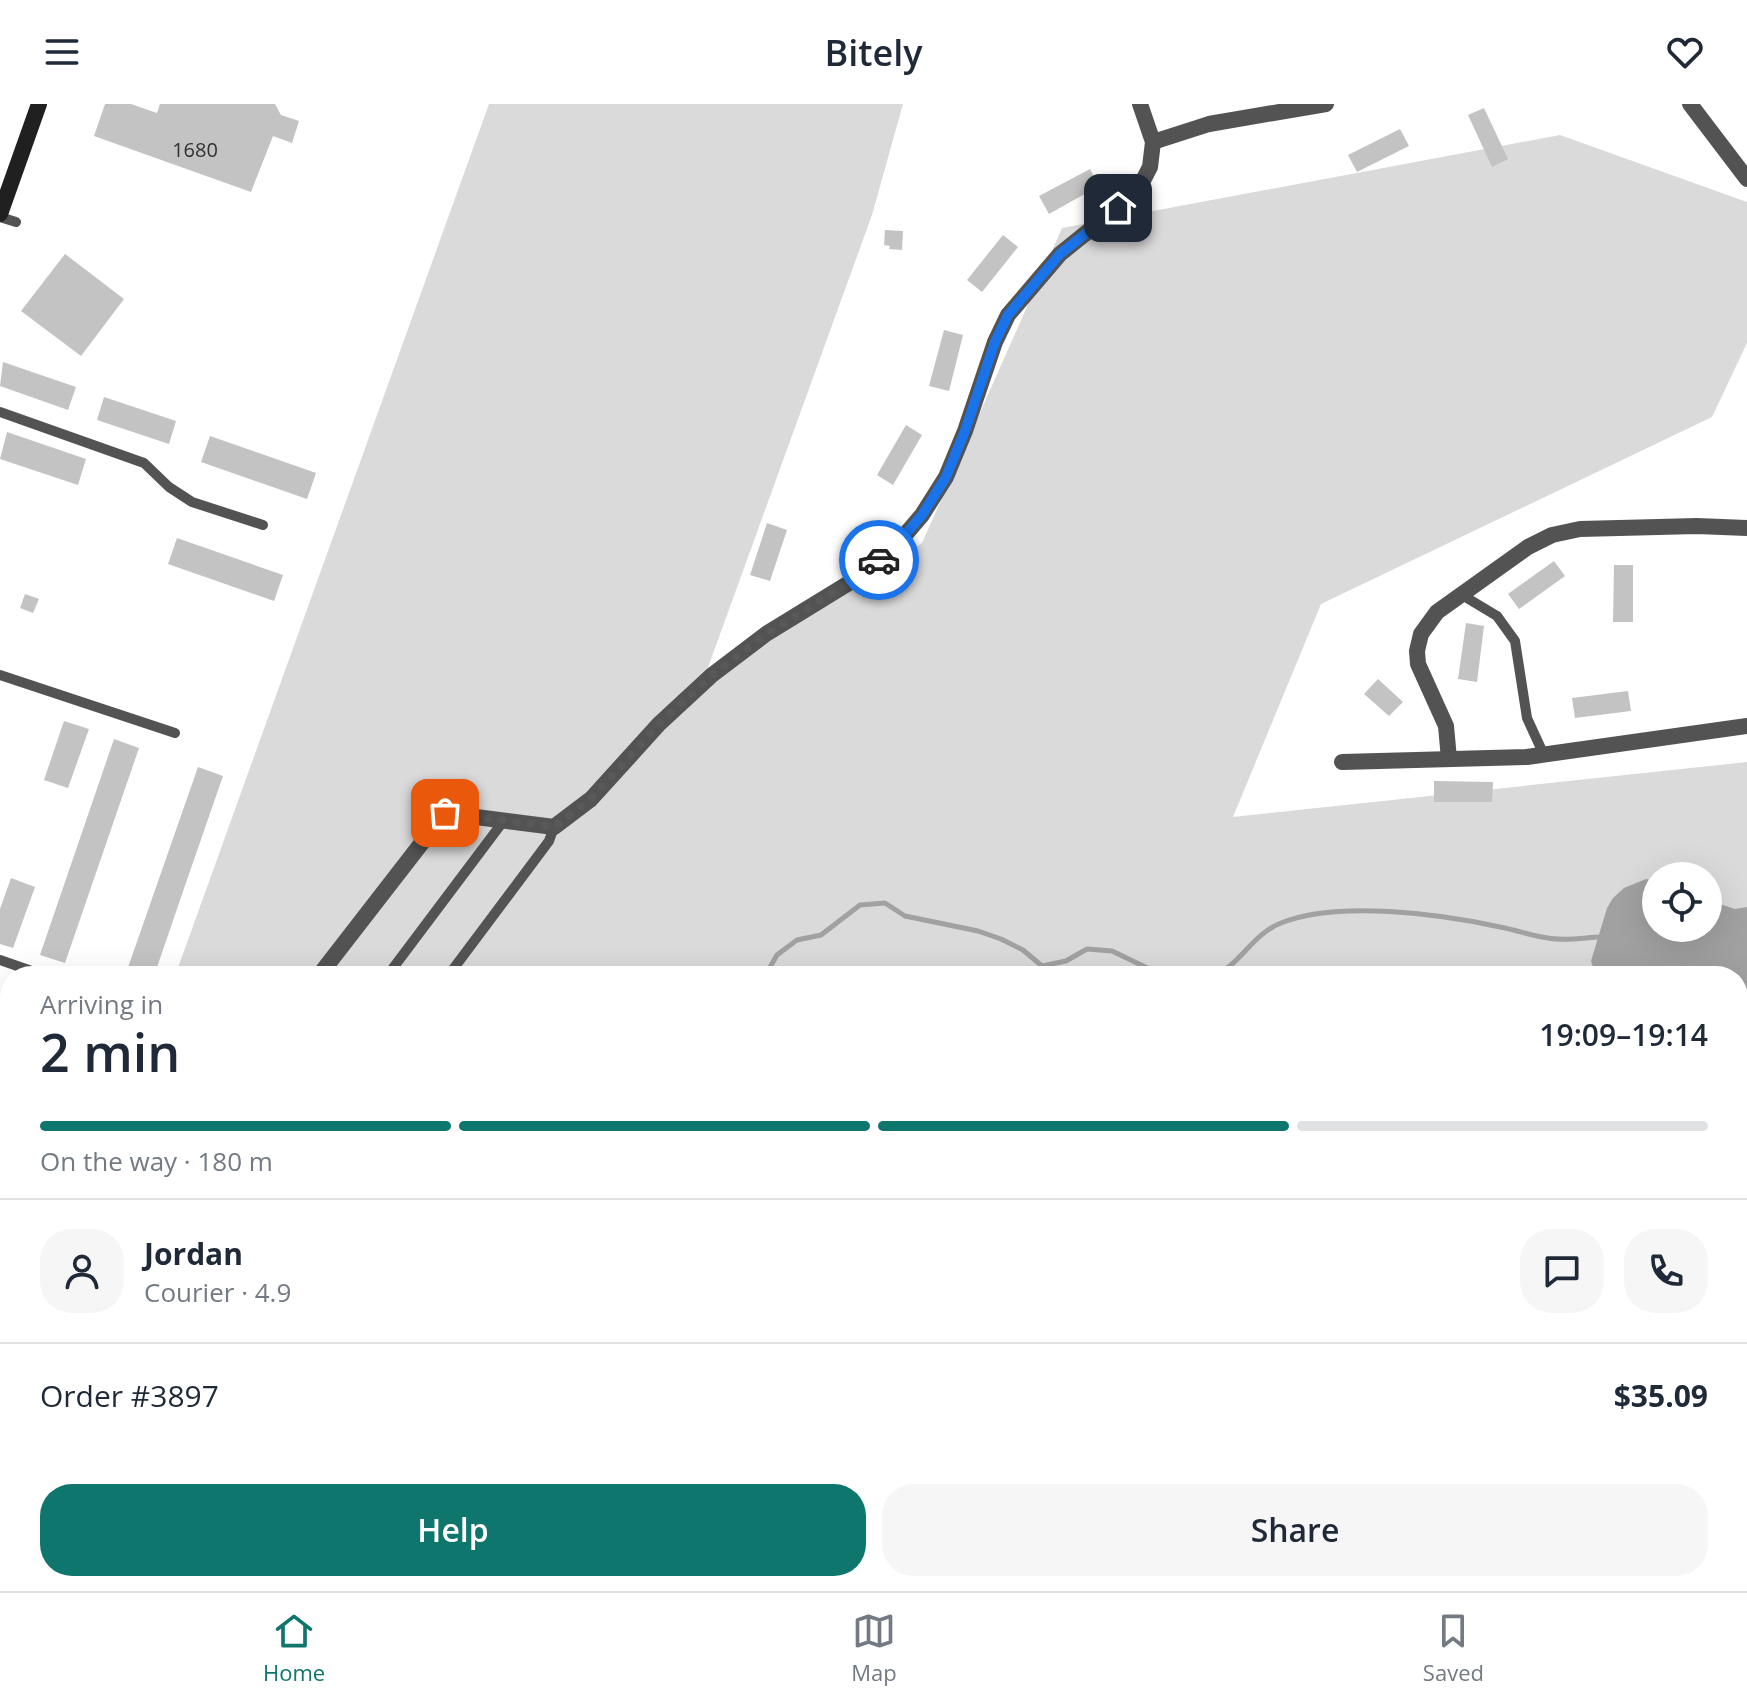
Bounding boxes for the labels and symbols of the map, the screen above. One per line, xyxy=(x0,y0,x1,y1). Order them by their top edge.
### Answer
house number: 1680 xyxy=(172,136,218,163)
pin xyxy=(1084,174,1152,242)
courier xyxy=(839,520,919,600)
pin xyxy=(411,779,479,847)

